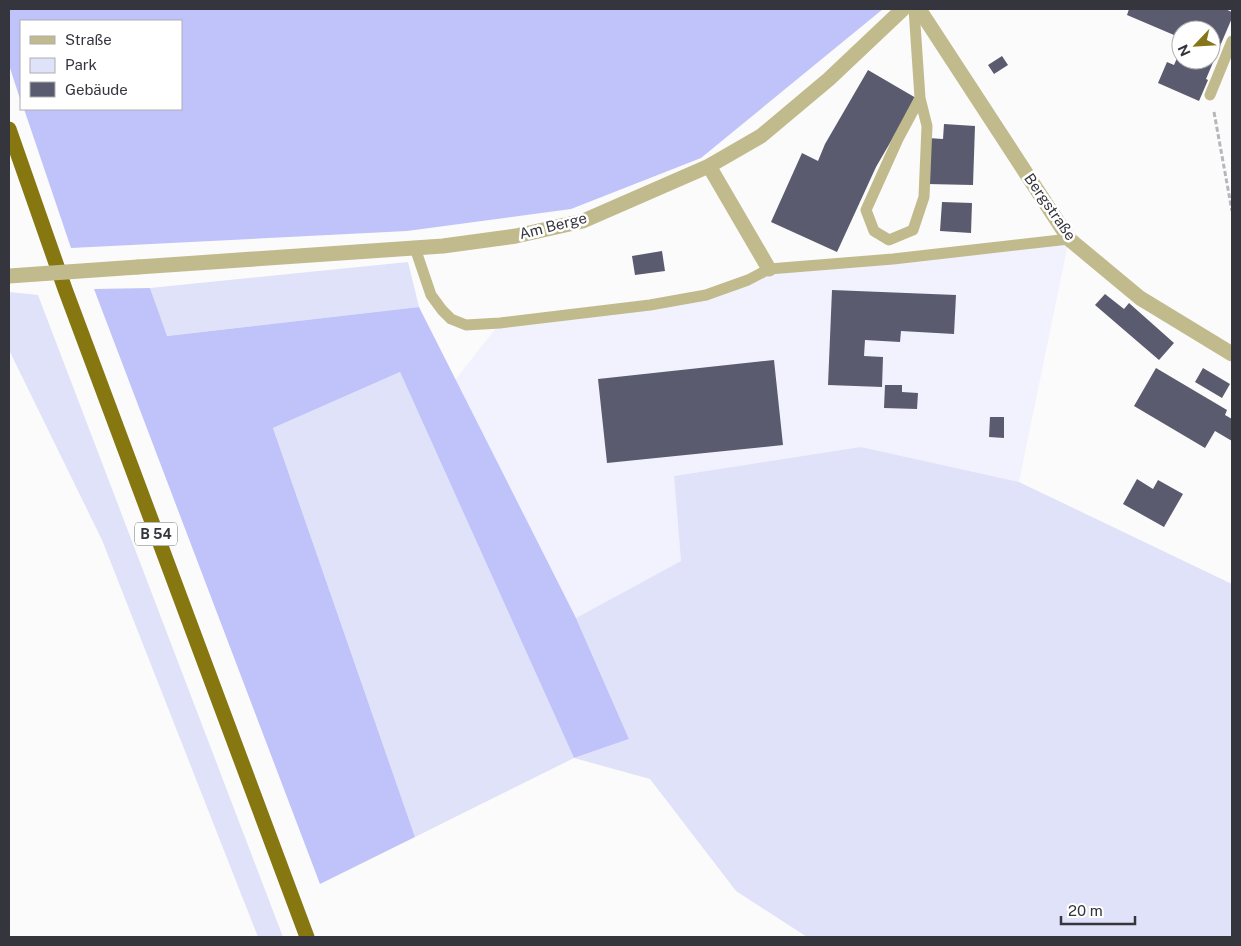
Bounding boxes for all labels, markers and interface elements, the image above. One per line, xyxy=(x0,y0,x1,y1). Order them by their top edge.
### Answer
legend xyxy=(20,20,182,110)
north arrow xyxy=(1171,20,1221,70)
text: Straße xyxy=(65,31,112,48)
text: N xyxy=(1175,42,1194,59)
text: Park xyxy=(65,56,97,73)
text: Gebäude xyxy=(65,81,128,98)
street label: Bergstraße xyxy=(1021,170,1080,243)
street label: Am Berge xyxy=(517,209,588,242)
road number: B 54 xyxy=(135,522,177,546)
scale bar xyxy=(1061,894,1135,926)
text: 20 m xyxy=(1068,902,1103,919)

